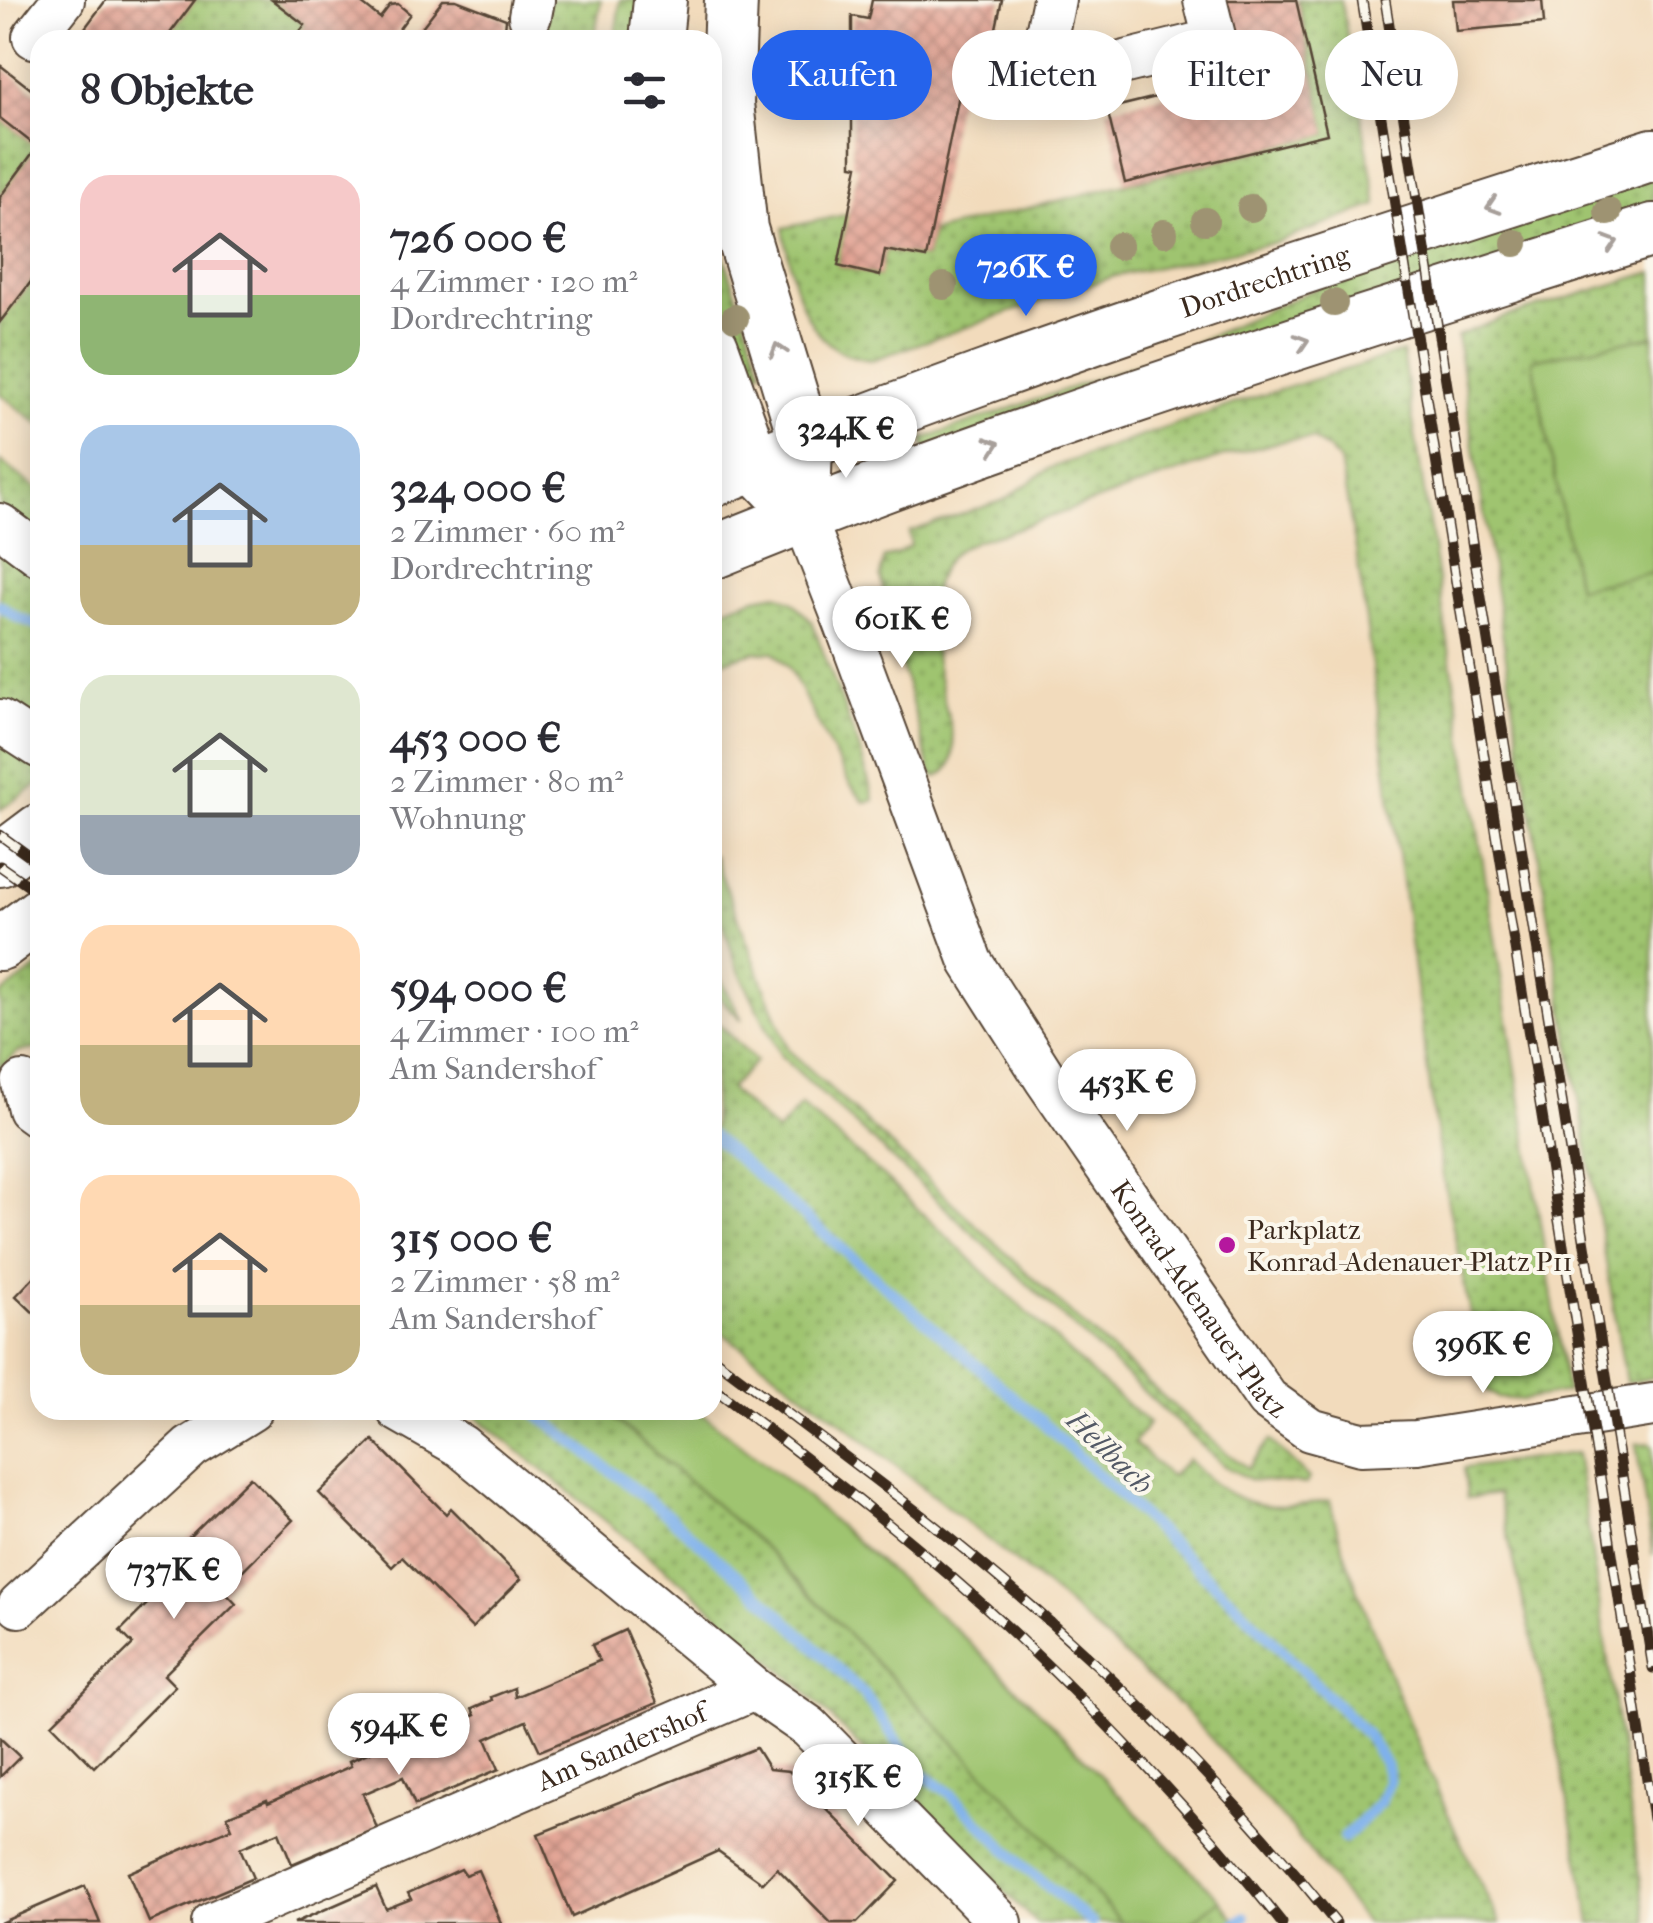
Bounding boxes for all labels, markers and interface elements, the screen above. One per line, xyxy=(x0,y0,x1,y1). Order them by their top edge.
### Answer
chip: Kaufen xyxy=(752,30,932,120)
chip: Mieten xyxy=(952,30,1132,120)
chip: Filter xyxy=(1152,30,1305,120)
chip: Neu xyxy=(1325,30,1458,120)
icon: filters xyxy=(617,63,672,118)
text: 8 Objekte xyxy=(80,66,254,115)
one-way arrow xyxy=(1486,195,1503,215)
text: 726 000 € xyxy=(390,214,567,263)
icon: home xyxy=(160,215,280,335)
pin: 726K € xyxy=(945,234,1107,319)
one-way arrow xyxy=(1602,234,1619,255)
street label: Dordrechtring xyxy=(1176,237,1355,325)
text: 726K € xyxy=(977,248,1075,285)
text: 4 Zimmer · 120 m² xyxy=(390,263,638,300)
text: Dordrechtring xyxy=(390,300,592,337)
one-way arrow xyxy=(1292,333,1309,353)
one-way arrow xyxy=(769,342,789,359)
pin: 324K € xyxy=(765,396,927,481)
text: 324K € xyxy=(797,410,895,447)
one-way arrow xyxy=(984,436,1001,457)
text: 324 000 € xyxy=(390,464,566,513)
icon: home xyxy=(160,465,280,585)
text: 2 Zimmer · 60 m² xyxy=(390,513,625,550)
text: Dordrechtring xyxy=(390,550,592,587)
pin: 601K € xyxy=(821,586,983,671)
text: 601K € xyxy=(854,600,950,637)
text: 453 000 € xyxy=(390,714,562,763)
icon: home xyxy=(160,715,280,835)
text: 2 Zimmer · 80 m² xyxy=(390,763,623,800)
text: Wohnung xyxy=(390,800,525,837)
text: 594 000 € xyxy=(390,964,567,1013)
icon: home xyxy=(160,965,280,1085)
text: 4 Zimmer · 100 m² xyxy=(390,1013,639,1050)
pin: 453K € xyxy=(1046,1049,1208,1134)
text: Am Sandershof xyxy=(390,1050,597,1087)
text: 453K € xyxy=(1080,1063,1174,1100)
street label: Konrad-Adenauer-Platz xyxy=(1104,1174,1293,1425)
place label: Parkplatz Konrad-Adenauer-Platz P11 xyxy=(1247,1213,1572,1278)
text: 315 000 € xyxy=(390,1214,553,1263)
icon: home xyxy=(160,1215,280,1335)
marker: Parkplatz Konrad-Adenauer-Platz P11 xyxy=(1216,1234,1238,1256)
text: 2 Zimmer · 58 m² xyxy=(390,1263,620,1300)
text: Am Sandershof xyxy=(390,1300,597,1337)
pin: 396K € xyxy=(1402,1311,1564,1396)
text: 396K € xyxy=(1435,1325,1531,1362)
water label: Hellbach xyxy=(1059,1402,1160,1502)
pin: 737K € xyxy=(93,1537,255,1622)
text: 737K € xyxy=(127,1551,221,1588)
pin: 594K € xyxy=(318,1693,480,1778)
street label: Am Sandershof xyxy=(531,1693,717,1798)
text: 594K € xyxy=(350,1707,448,1744)
pin: 315K € xyxy=(777,1744,939,1829)
text: 315K € xyxy=(814,1758,902,1795)

